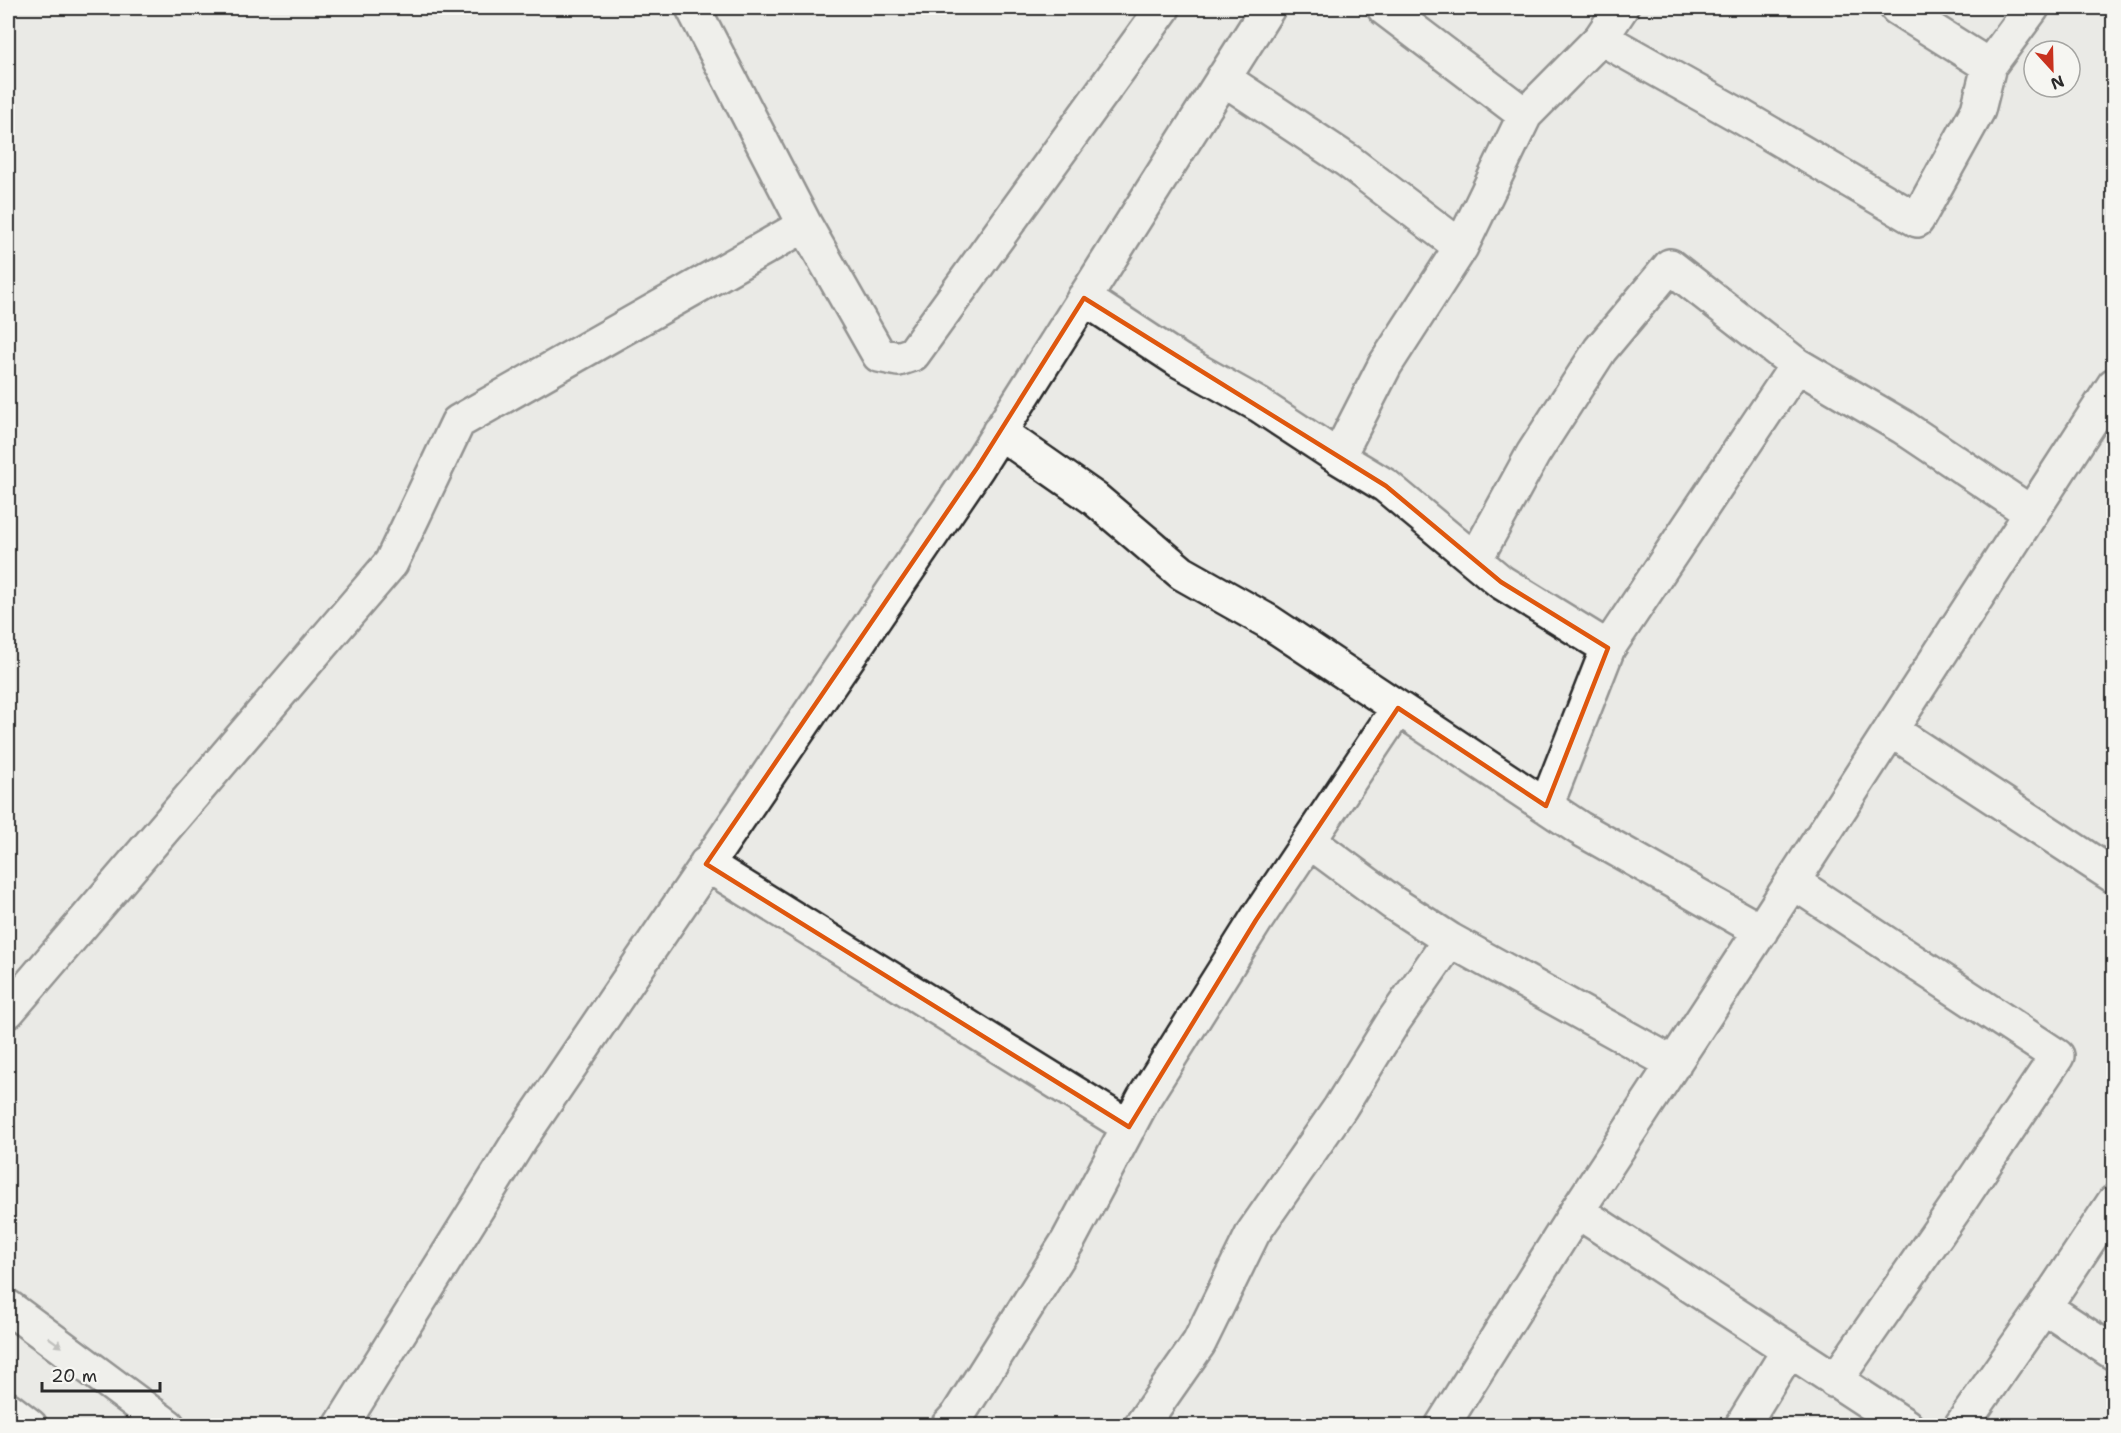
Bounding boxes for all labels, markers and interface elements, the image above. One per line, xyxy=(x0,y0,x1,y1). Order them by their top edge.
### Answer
north arrow xyxy=(2022,39,2082,99)
text: N xyxy=(2048,70,2067,95)
one-way arrow xyxy=(46,1336,62,1348)
scale bar xyxy=(42,1355,160,1393)
text: 20 m xyxy=(51,1364,97,1388)

